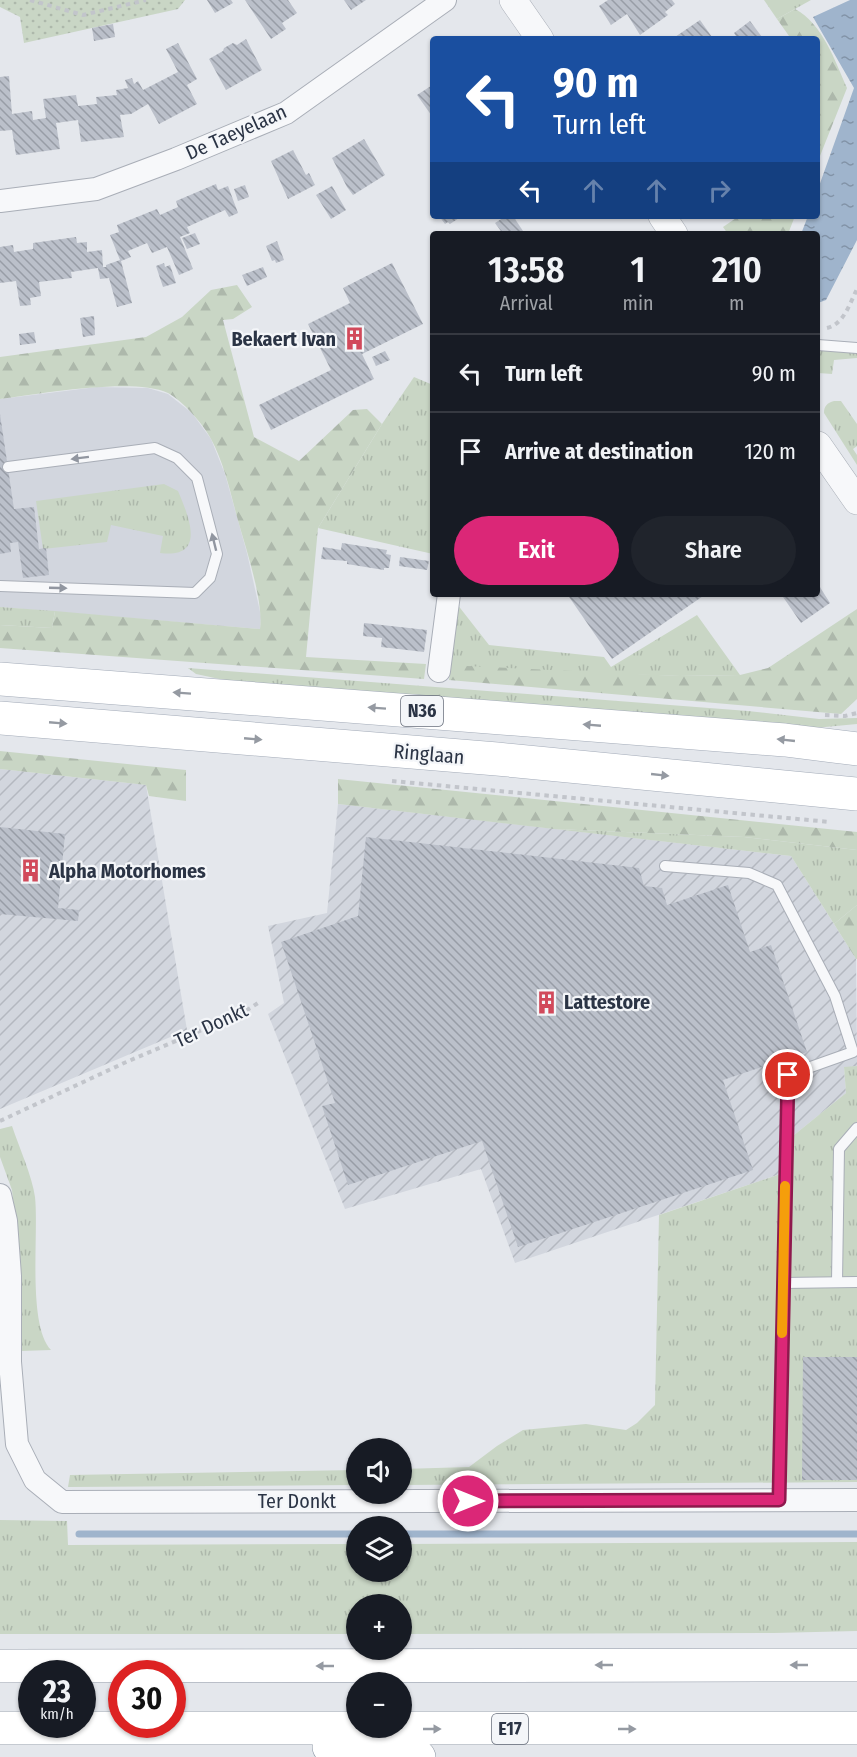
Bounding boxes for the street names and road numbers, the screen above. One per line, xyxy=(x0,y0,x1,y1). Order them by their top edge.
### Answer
street label: De Taeyelaan xyxy=(182,99,290,165)
road number: N36 xyxy=(401,696,443,726)
street label: Ringlaan xyxy=(393,739,465,769)
street label: Ter Donkt xyxy=(170,997,252,1052)
street label: Ter Donkt xyxy=(258,1489,337,1513)
road number: E17 xyxy=(492,1714,528,1744)

